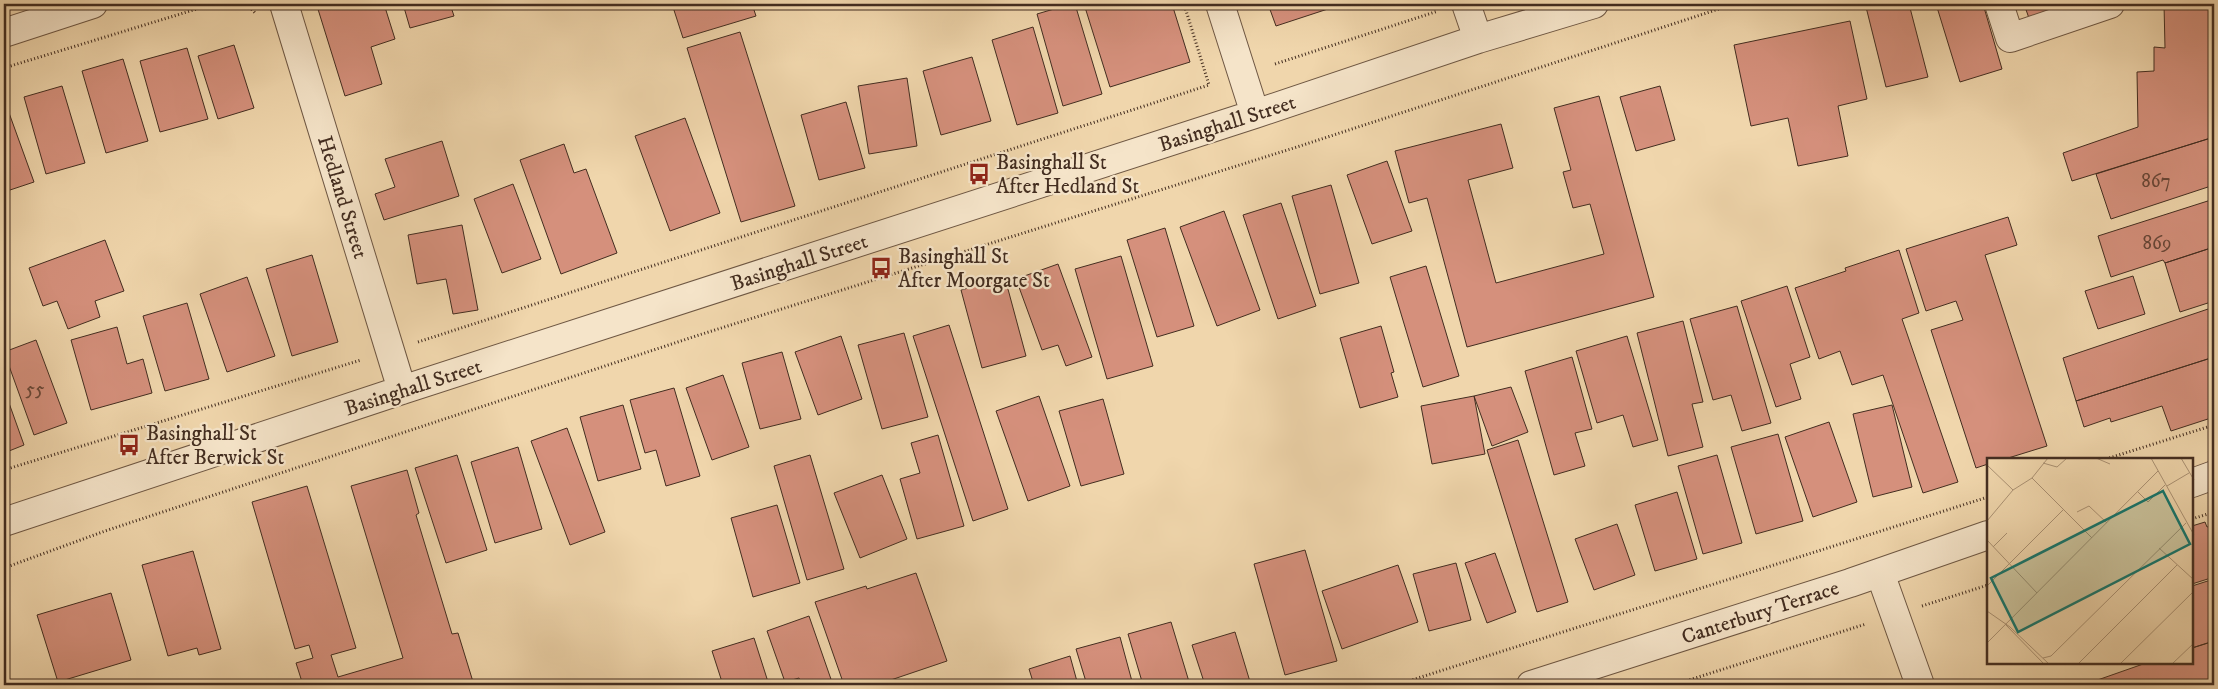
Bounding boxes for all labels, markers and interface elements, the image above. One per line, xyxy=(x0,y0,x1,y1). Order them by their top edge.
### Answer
street label: Basinghall Street xyxy=(1155,89,1299,158)
street label: Hedland Street xyxy=(311,133,373,262)
place label: Basinghall St After Hedland St xyxy=(996,150,1139,200)
bus stop icon: Basinghall St After Hedland St xyxy=(966,161,992,187)
house number: 867 xyxy=(2141,170,2171,193)
street label: Basinghall Street xyxy=(727,228,871,297)
house number: 869 xyxy=(2143,232,2171,255)
place label: Basinghall St After Moorgate St xyxy=(898,244,1050,294)
bus stop icon: Basinghall St After Moorgate St xyxy=(868,255,894,281)
street label: Basinghall Street xyxy=(341,353,485,422)
house number: 55 xyxy=(26,378,45,401)
place label: Basinghall St After Berwick St xyxy=(146,421,285,471)
bus stop icon: Basinghall St After Berwick St xyxy=(116,432,142,458)
inset map xyxy=(1987,458,2193,664)
street label: Canterbury Terrace xyxy=(1678,575,1843,651)

